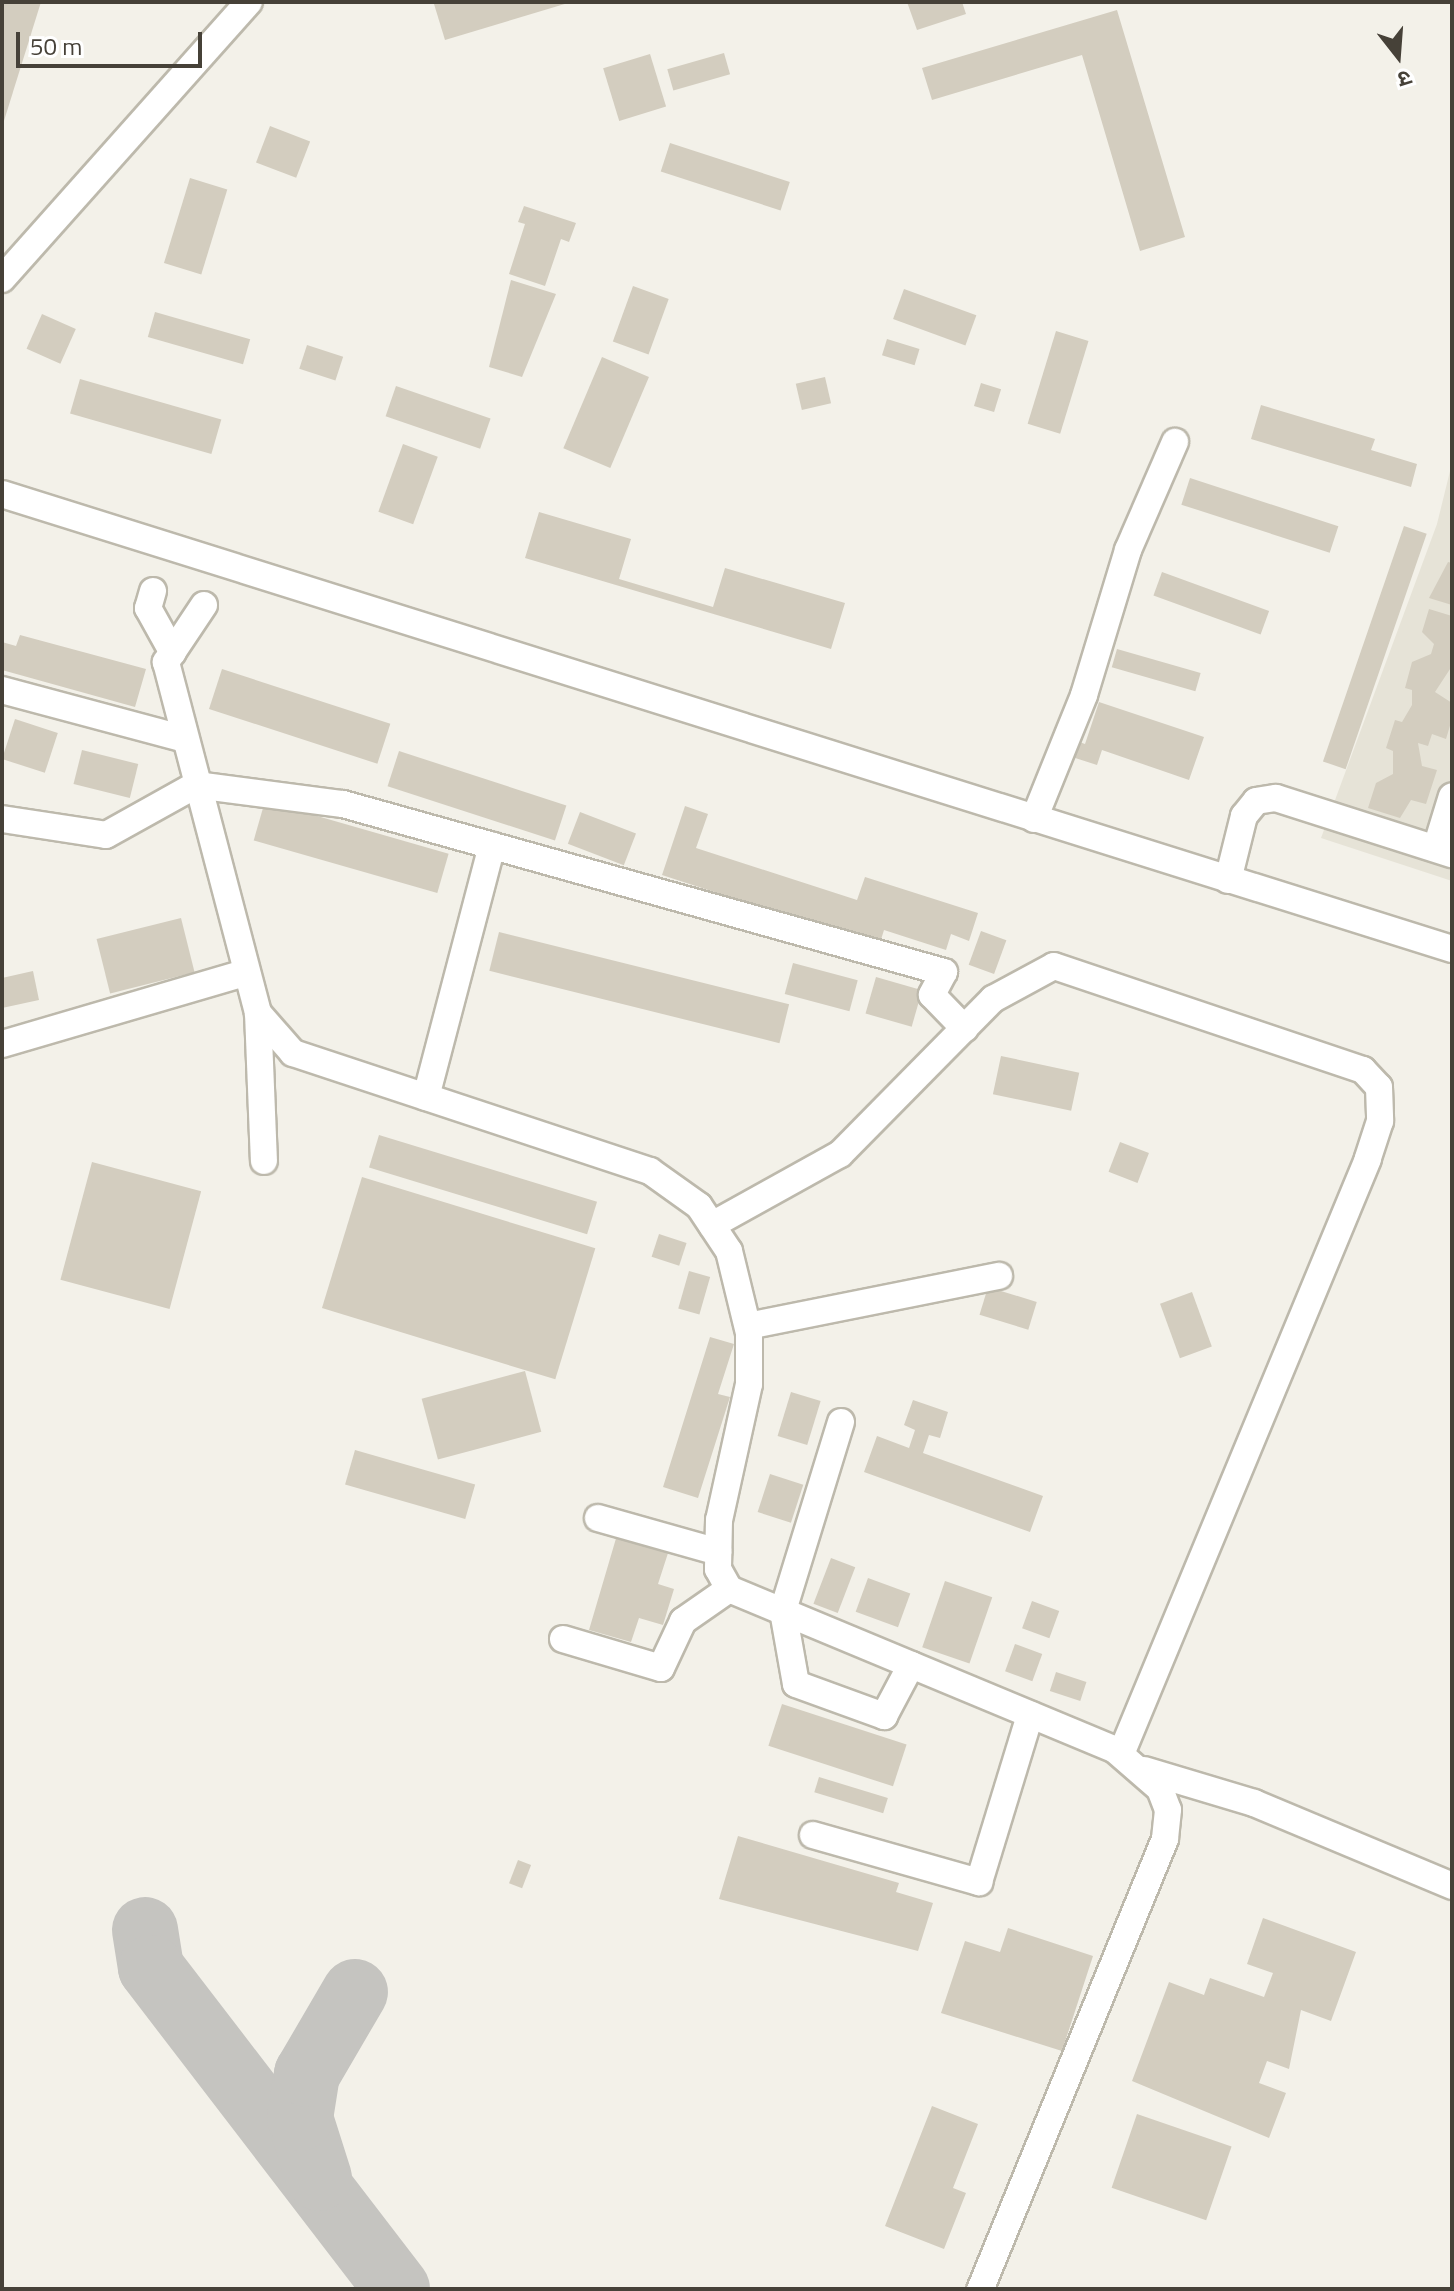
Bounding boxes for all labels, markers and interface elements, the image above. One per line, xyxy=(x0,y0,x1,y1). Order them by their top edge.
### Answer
scale bar xyxy=(20,16,206,66)
north arrow xyxy=(1358,16,1438,96)
text: 50 m xyxy=(30,28,82,64)
text: उ xyxy=(1394,61,1416,97)

